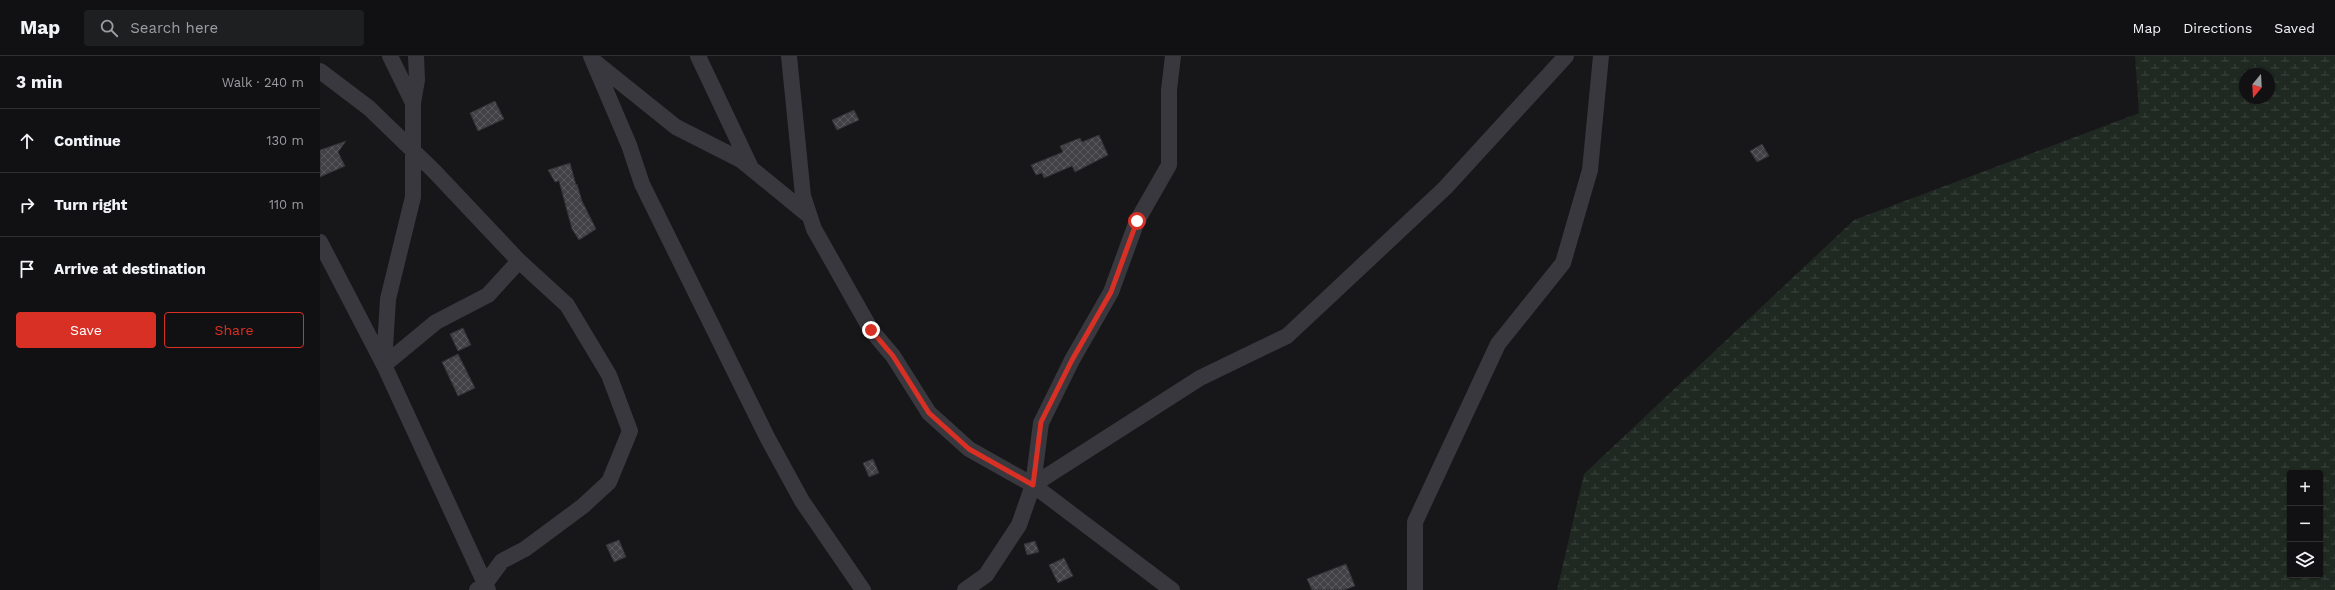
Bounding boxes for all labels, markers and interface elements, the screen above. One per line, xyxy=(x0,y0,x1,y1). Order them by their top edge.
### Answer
search box xyxy=(84,10,364,46)
text: Map xyxy=(20,16,60,39)
icon: search xyxy=(98,17,120,39)
text: Search here xyxy=(130,19,218,37)
text: Map xyxy=(2133,20,2161,36)
text: Directions xyxy=(2183,20,2252,36)
text: Saved xyxy=(2274,20,2315,36)
north arrow xyxy=(2239,68,2275,104)
text: 3 min xyxy=(16,72,62,92)
text: Walk · 240 m xyxy=(222,75,304,90)
icon: ahead xyxy=(16,130,38,152)
text: Continue xyxy=(54,132,121,150)
text: 130 m xyxy=(266,133,304,148)
icon: right xyxy=(16,194,38,216)
text: Turn right xyxy=(54,196,127,214)
text: 110 m xyxy=(269,197,304,212)
route start xyxy=(1128,212,1146,230)
icon: arrive xyxy=(16,258,38,280)
text: Arrive at destination xyxy=(54,260,206,278)
button: Save xyxy=(16,312,156,348)
button: Share xyxy=(164,312,304,348)
route end xyxy=(862,321,880,339)
map controls xyxy=(2287,470,2323,578)
button: + xyxy=(2287,470,2323,506)
button: − xyxy=(2287,506,2323,542)
button: layers xyxy=(2287,542,2323,578)

